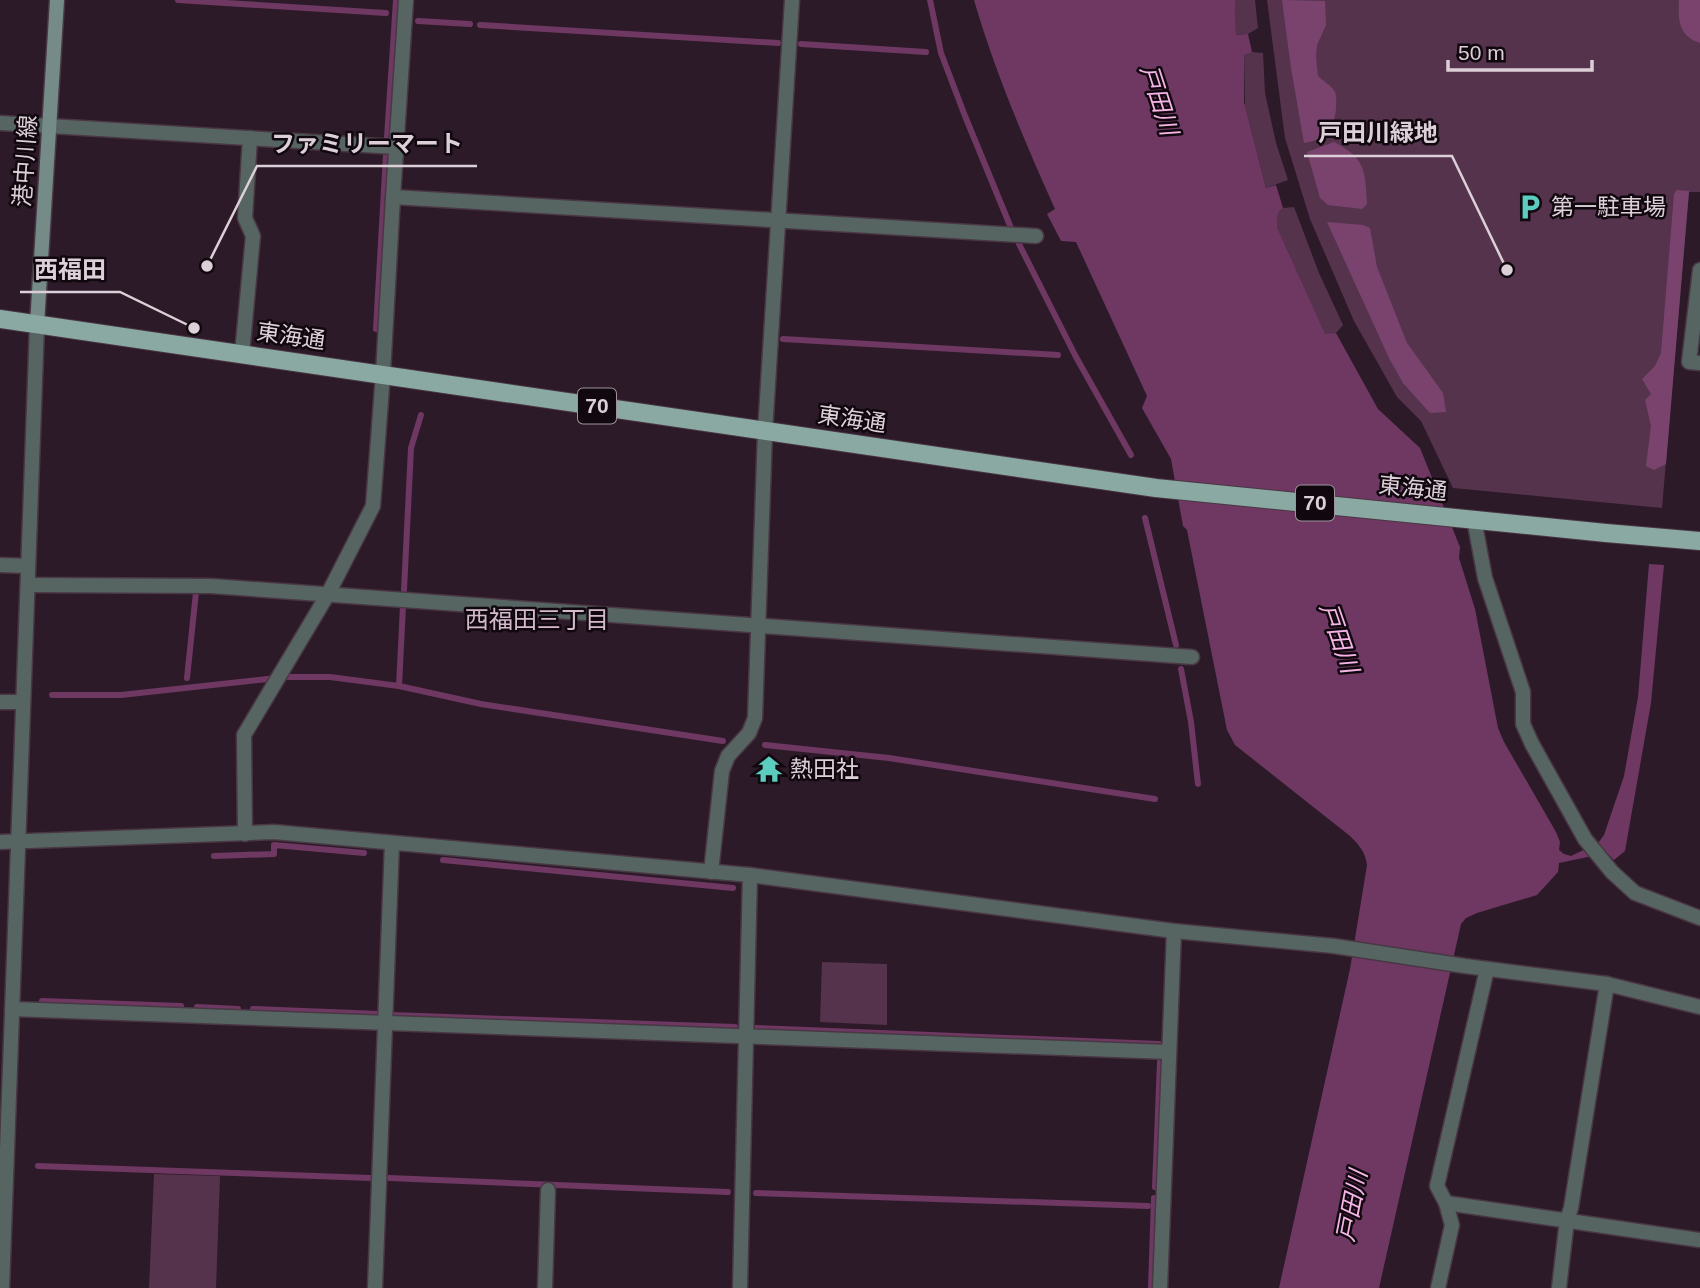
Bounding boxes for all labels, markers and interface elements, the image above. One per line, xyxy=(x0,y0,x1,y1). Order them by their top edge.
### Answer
scale bar xyxy=(1448,28,1592,72)
text: 50 m xyxy=(1458,41,1505,64)
water label: 戸田川 xyxy=(1136,61,1184,141)
callout: 戸田川緑地 xyxy=(1304,111,1452,156)
street label: 港中川線 xyxy=(9,114,41,208)
text: 戸田川緑地 xyxy=(1318,119,1438,146)
callout: ファミリーマート xyxy=(257,121,477,166)
text: ファミリーマート xyxy=(271,130,463,157)
parking icon: 第一駐車場 xyxy=(1515,192,1545,222)
place label: 第一駐車場 xyxy=(1551,194,1666,220)
callout: 西福田 xyxy=(20,247,120,292)
text: 西福田 xyxy=(34,256,106,283)
street label: 東海通 xyxy=(255,318,327,354)
road number: 70 xyxy=(578,388,616,424)
street label: 東海通 xyxy=(816,401,888,437)
street label: 東海通 xyxy=(1377,471,1449,505)
road number: 70 xyxy=(1296,486,1334,520)
water label: 戸田川 xyxy=(1315,599,1365,679)
district label: 西福田三丁目 xyxy=(465,606,609,633)
temple icon: 熱田社 xyxy=(754,754,784,784)
place label: 熱田社 xyxy=(790,756,859,782)
water label: 戸田川 xyxy=(1331,1165,1372,1244)

